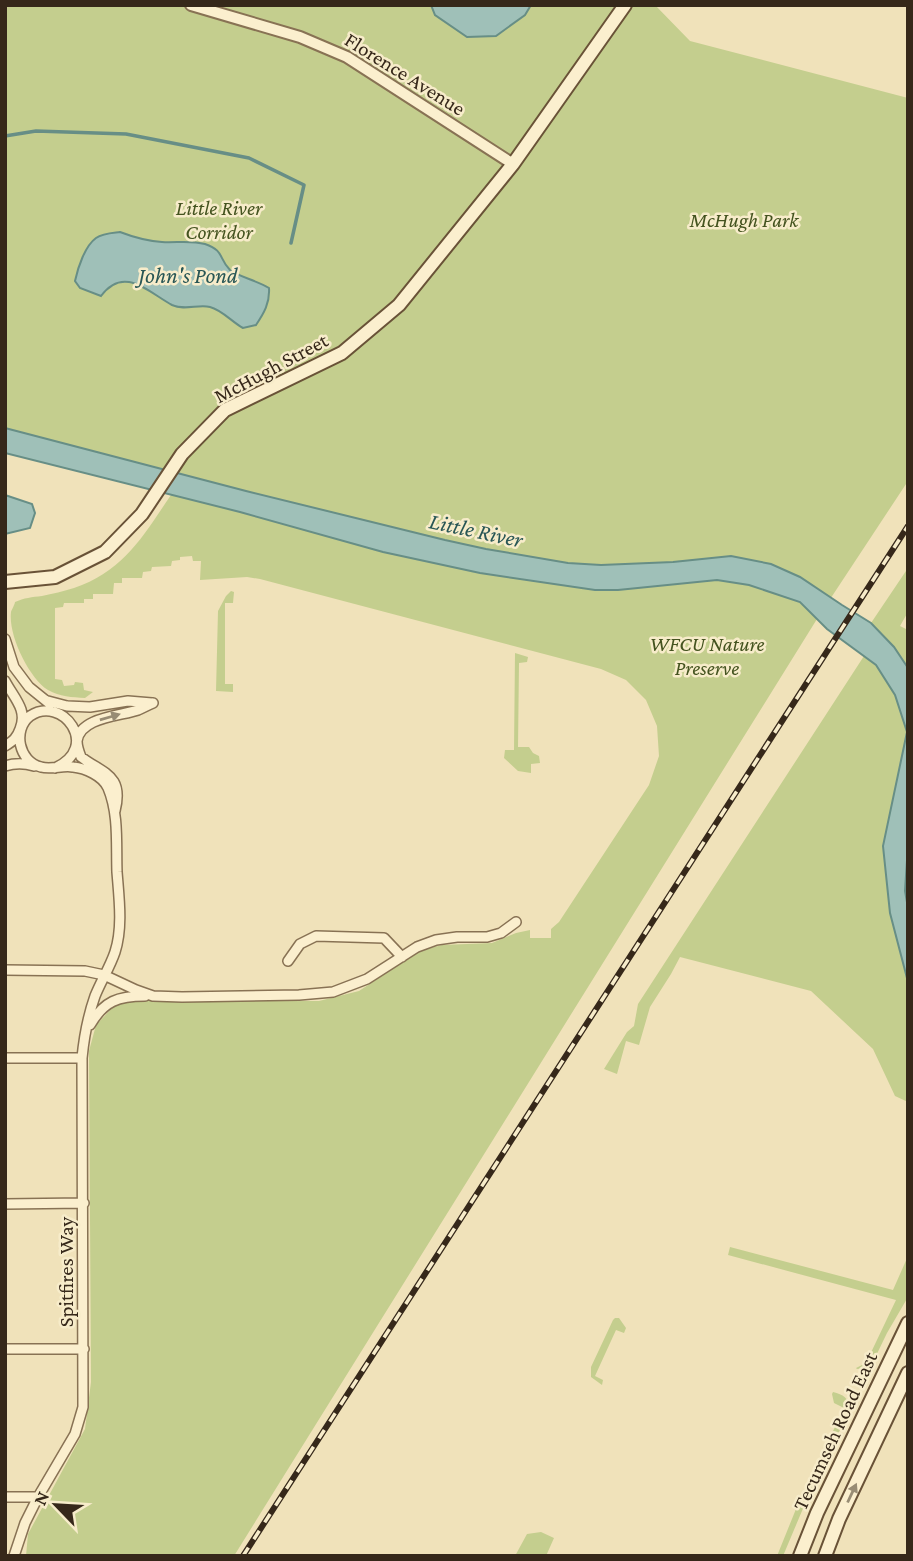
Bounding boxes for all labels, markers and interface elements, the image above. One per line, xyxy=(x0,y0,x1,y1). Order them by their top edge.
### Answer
street label: Florence Avenue xyxy=(340,27,470,121)
park label: Little River Corridor xyxy=(176,196,263,244)
park label: McHugh Park xyxy=(689,208,799,232)
water label: John's Pond xyxy=(134,262,239,288)
street label: McHugh Street xyxy=(210,327,333,408)
water label: Little River xyxy=(427,507,526,553)
park label: WFCU Nature Preserve xyxy=(650,632,764,680)
one-way arrow xyxy=(100,711,121,721)
street label: Spitfires Way xyxy=(54,1216,78,1327)
street label: Tecumseh Road East xyxy=(788,1347,883,1514)
north arrow xyxy=(21,1470,91,1540)
one-way arrow xyxy=(846,1483,858,1503)
text: N xyxy=(29,1488,53,1508)

